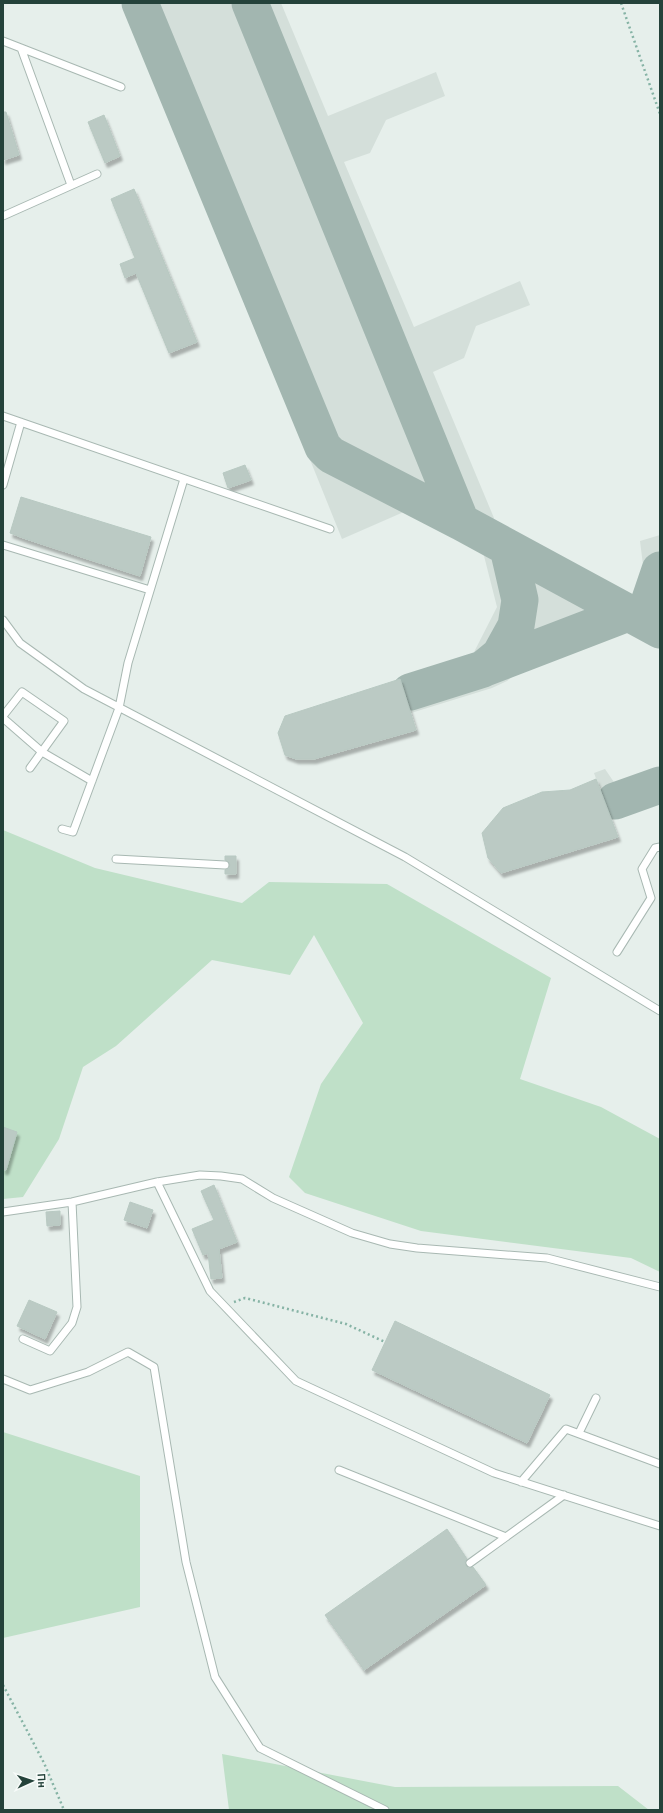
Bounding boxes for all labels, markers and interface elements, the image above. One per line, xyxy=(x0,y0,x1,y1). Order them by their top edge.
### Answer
north arrow xyxy=(12,1761,52,1801)
text: Пн xyxy=(36,1773,48,1788)

